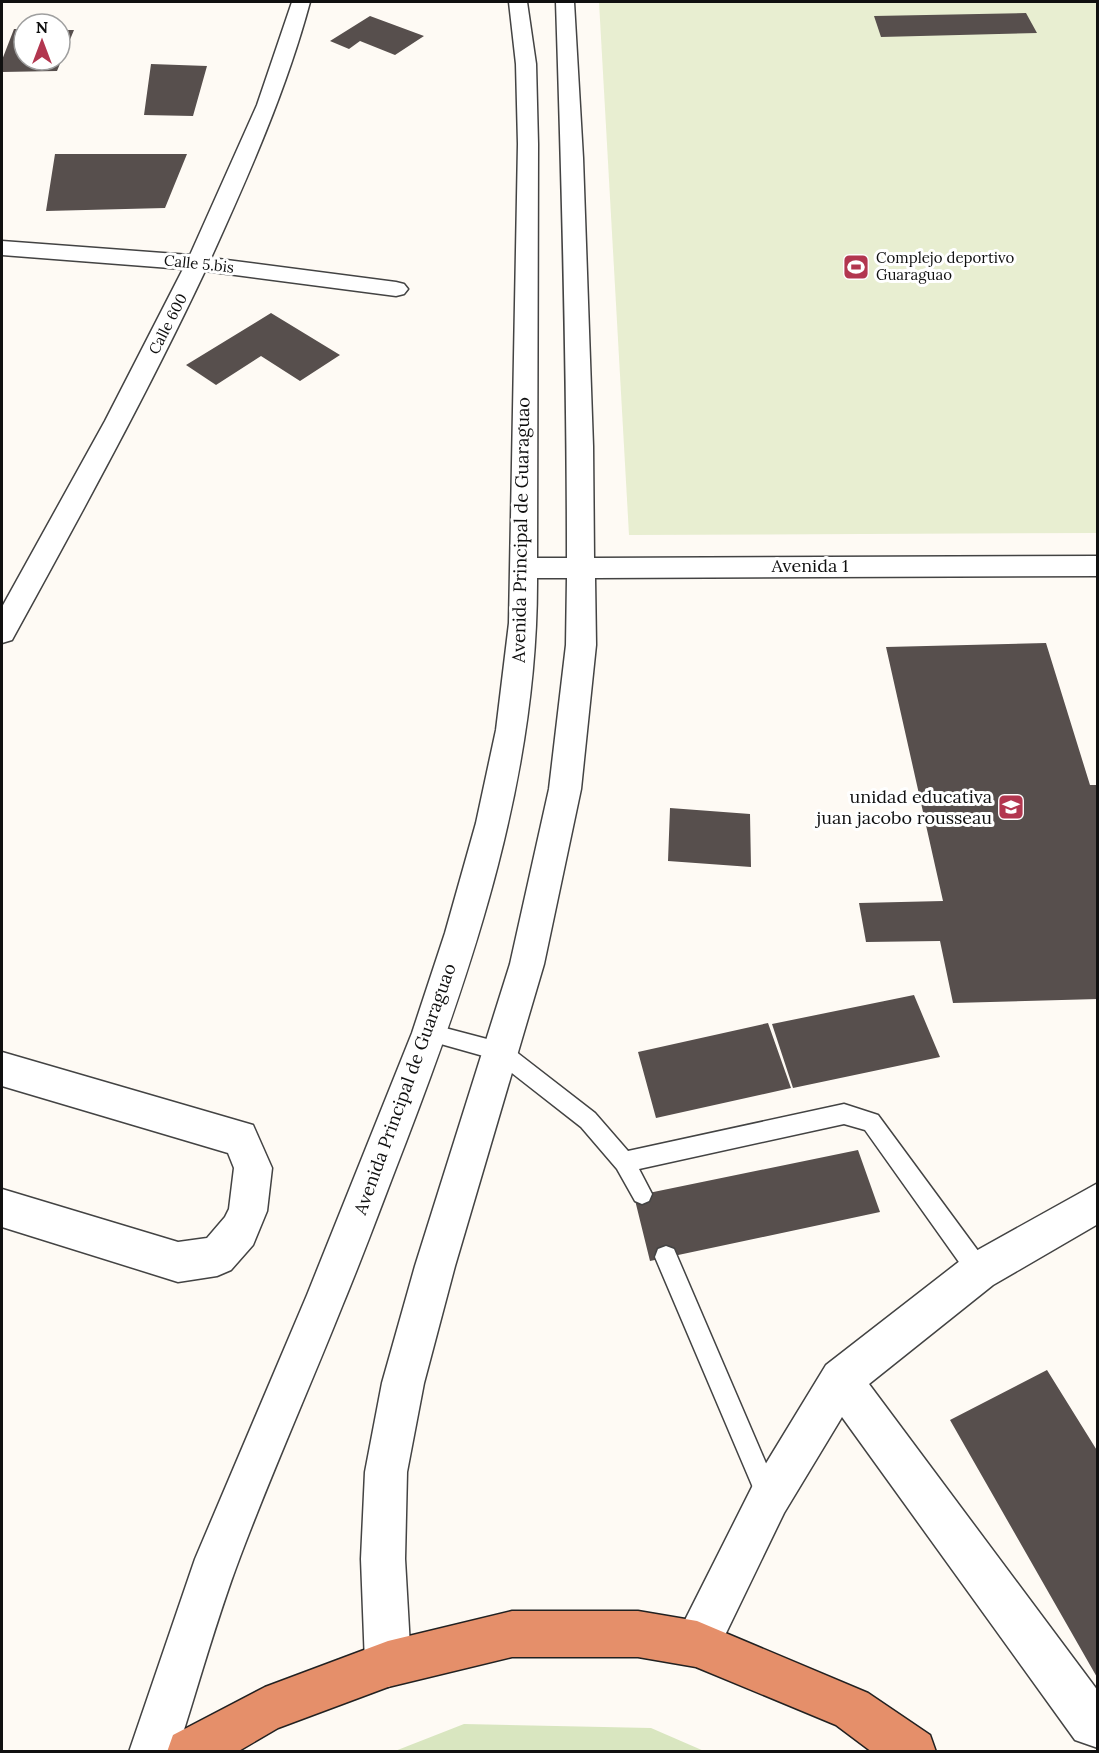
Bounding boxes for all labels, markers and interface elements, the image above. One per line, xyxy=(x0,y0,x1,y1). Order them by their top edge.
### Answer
north arrow xyxy=(12,12,72,72)
text: N xyxy=(36,17,48,37)
place label: Complejo deportivo Guaraguao xyxy=(876,248,1014,284)
street label: Calle 5.bis xyxy=(163,250,235,277)
sports icon: Complejo deportivo Guaraguao xyxy=(841,252,871,282)
street label: Calle 600 xyxy=(144,290,191,357)
street label: Avenida Principal de Guaraguao xyxy=(507,397,534,664)
street label: Avenida 1 xyxy=(771,554,849,577)
place label: unidad educativa juan jacobo rousseau xyxy=(815,785,992,829)
school or university icon: unidad educativa juan jacobo rousseau xyxy=(996,792,1026,822)
street label: Avenida Principal de Guaraguao xyxy=(348,960,461,1219)

